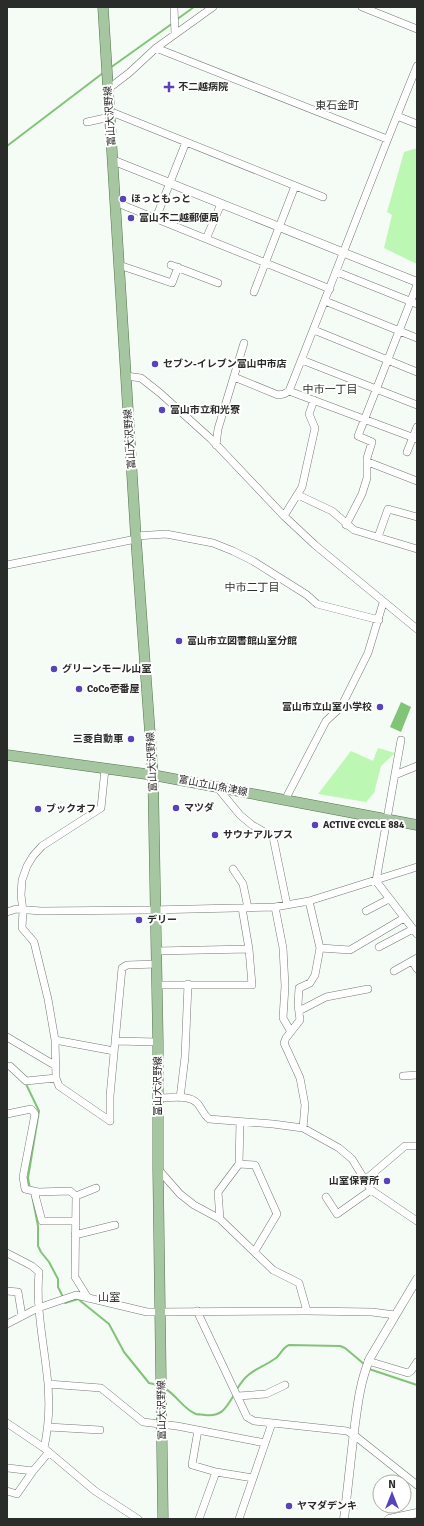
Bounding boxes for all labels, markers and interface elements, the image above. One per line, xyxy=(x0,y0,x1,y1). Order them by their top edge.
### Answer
marker: 不二越病院 xyxy=(163,81,175,93)
place label: 不二越病院 xyxy=(178,81,228,93)
street label: 富山大沢野線 xyxy=(102,86,118,146)
district label: 東石金町 xyxy=(315,99,359,112)
place label: ほっともっと xyxy=(131,193,191,205)
marker: ほっともっと xyxy=(118,194,128,204)
place label: 富山不二越郵便局 xyxy=(139,212,219,224)
marker: 富山不二越郵便局 xyxy=(126,213,136,223)
place label: セブン-イレブン富山中市店 xyxy=(163,358,287,370)
marker: セブン-イレブン富山中市店 xyxy=(150,359,160,369)
district label: 中市一丁目 xyxy=(303,383,358,396)
place label: 富山市立和光寮 xyxy=(170,404,240,416)
marker: 富山市立和光寮 xyxy=(157,405,167,415)
street label: 富山大沢野線 xyxy=(122,409,138,469)
district label: 中市二丁目 xyxy=(225,581,280,594)
place label: 富山市立図書館山室分館 xyxy=(187,635,297,647)
marker: 富山市立図書館山室分館 xyxy=(174,636,184,646)
place label: グリーンモール山室 xyxy=(62,663,152,675)
marker: グリーンモール山室 xyxy=(49,664,59,674)
place label: CoCo壱番屋 xyxy=(87,683,140,695)
marker: CoCo壱番屋 xyxy=(74,684,84,694)
place label: 富山市立山室小学校 xyxy=(282,701,372,713)
marker: 富山市立山室小学校 xyxy=(375,702,385,712)
street label: 富山大沢野線 xyxy=(144,732,160,792)
place label: 三菱自動車 xyxy=(73,733,123,745)
marker: 三菱自動車 xyxy=(126,734,136,744)
street label: 富山立山魚津線 xyxy=(177,773,249,799)
place label: マツダ xyxy=(184,802,214,814)
place label: ブックオフ xyxy=(46,803,96,815)
marker: マツダ xyxy=(171,803,181,813)
marker: ブックオフ xyxy=(33,804,43,814)
place label: ACTIVE CYCLE 884 xyxy=(323,819,405,831)
marker: ACTIVE CYCLE 884 xyxy=(310,820,320,830)
place label: サウナアルプス xyxy=(223,829,293,841)
marker: サウナアルプス xyxy=(210,830,220,840)
place label: デリー xyxy=(147,914,177,926)
marker: デリー xyxy=(134,915,144,925)
street label: 富山大沢野線 xyxy=(152,1056,164,1116)
place label: 山室保育所 xyxy=(329,1175,379,1187)
marker: 山室保育所 xyxy=(382,1176,392,1186)
district label: 山室 xyxy=(98,1291,120,1304)
street label: 富山大沢野線 xyxy=(155,1380,169,1440)
north arrow xyxy=(372,1474,412,1514)
text: N xyxy=(388,1478,396,1491)
place label: ヤマダデンキ xyxy=(297,1500,357,1512)
marker: ヤマダデンキ xyxy=(284,1501,294,1511)

